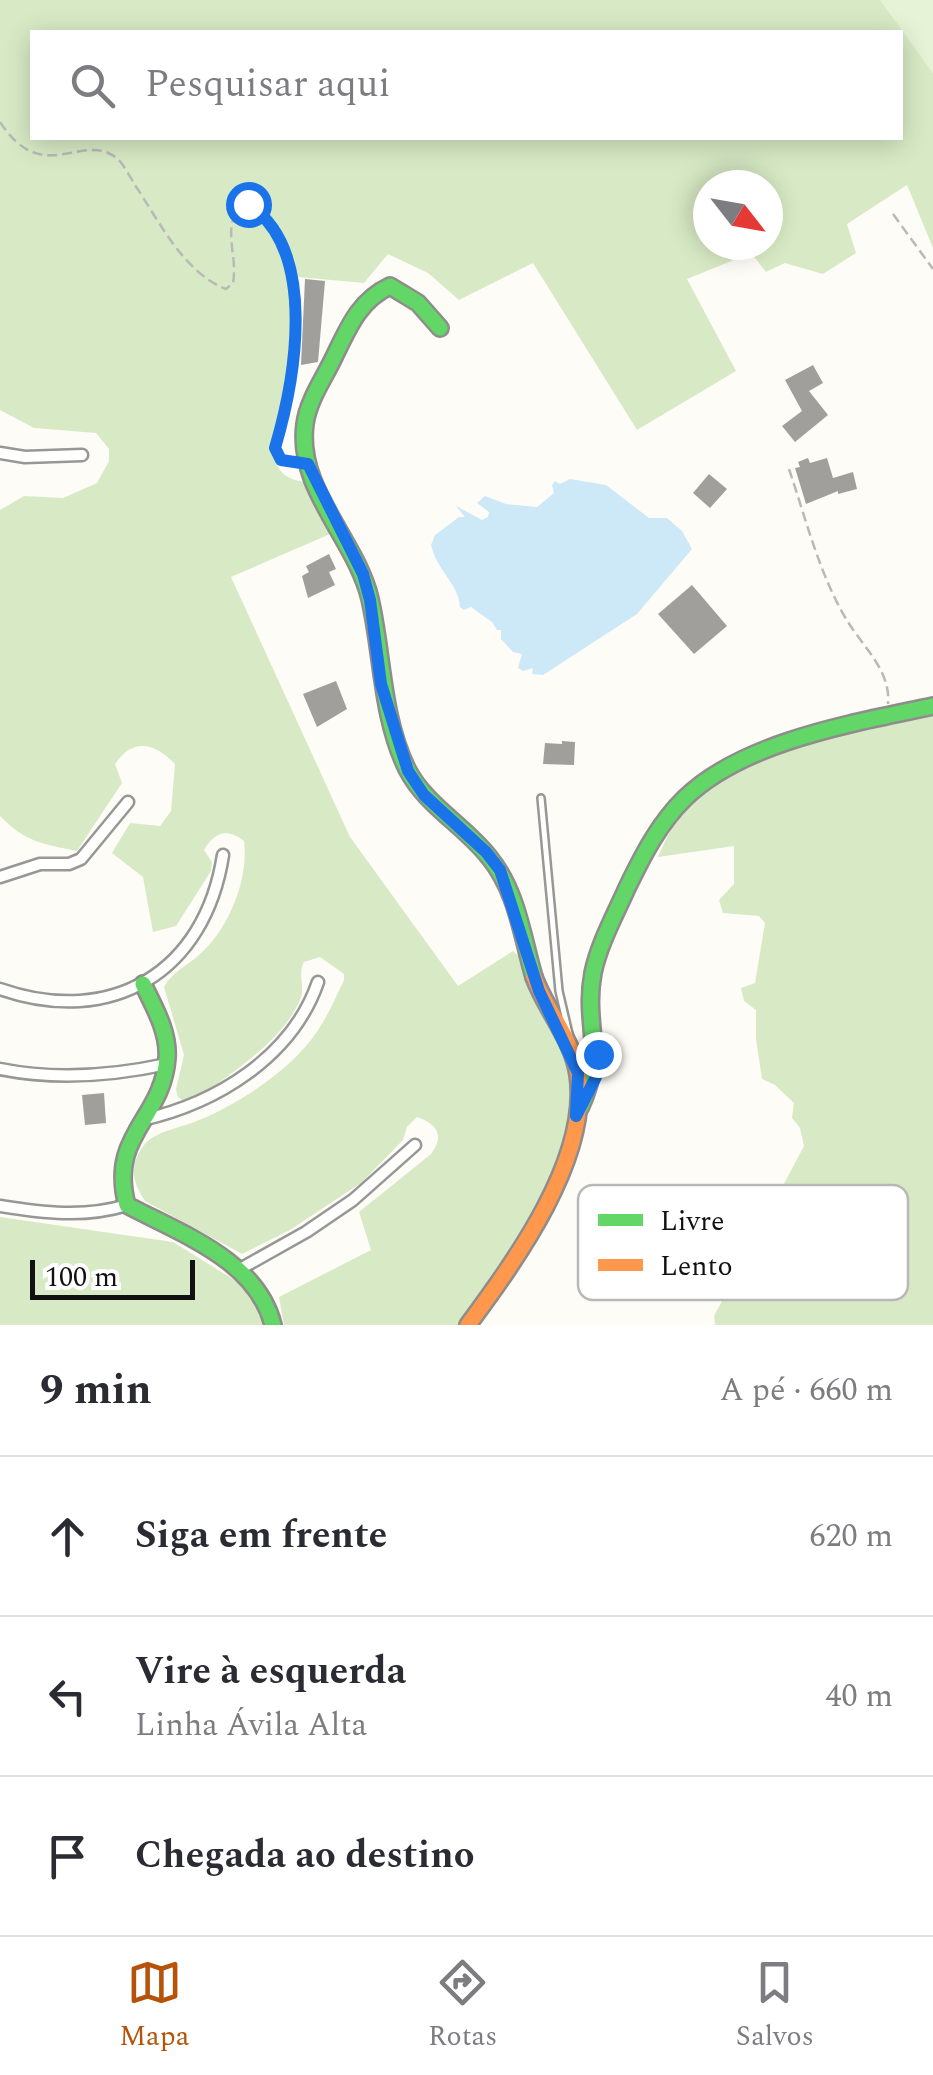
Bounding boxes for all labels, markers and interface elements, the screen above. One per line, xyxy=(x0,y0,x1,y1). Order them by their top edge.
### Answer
search box xyxy=(30,30,903,140)
text: Pesquisar aqui xyxy=(145,56,390,114)
icon: search xyxy=(65,58,120,113)
north arrow xyxy=(693,170,783,260)
route start xyxy=(226,182,272,228)
route end xyxy=(576,1032,622,1078)
legend xyxy=(578,1185,908,1300)
text: Livre xyxy=(660,1200,725,1243)
text: Lento xyxy=(660,1245,733,1288)
scale bar xyxy=(30,1255,195,1300)
text: 100 m xyxy=(45,1256,118,1299)
text: 9 min xyxy=(40,1359,152,1422)
text: A pé · 660 m xyxy=(720,1366,893,1415)
text: Siga em frente xyxy=(135,1507,387,1565)
icon: ahead xyxy=(40,1509,95,1564)
text: 620 m xyxy=(809,1512,893,1561)
text: Vire à esquerda xyxy=(135,1643,406,1701)
icon: left xyxy=(40,1669,95,1724)
text: 40 m xyxy=(825,1672,893,1721)
text: Linha Ávila Alta xyxy=(135,1701,367,1750)
text: Chegada ao destino xyxy=(135,1827,474,1885)
icon: arrive xyxy=(40,1829,95,1884)
tab: Mapa xyxy=(119,1955,190,2058)
tab: Rotas xyxy=(428,1955,497,2058)
tab: Salvos xyxy=(736,1955,814,2058)

